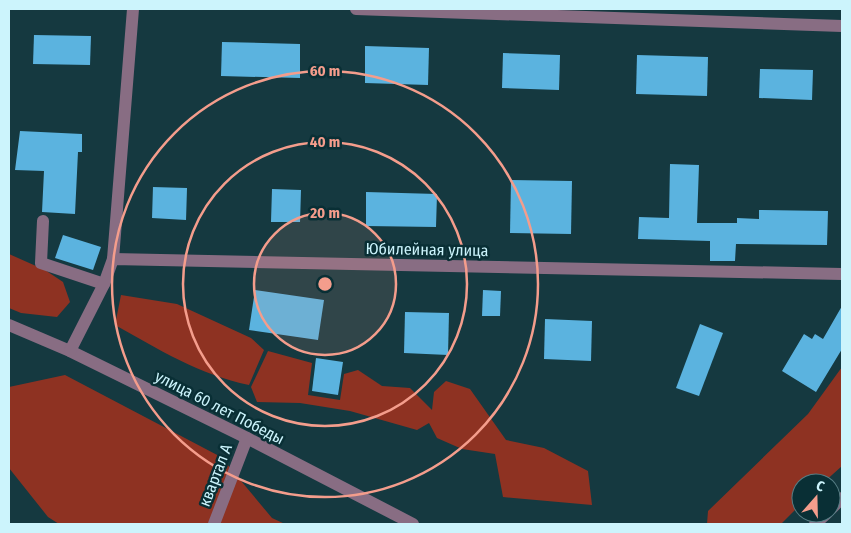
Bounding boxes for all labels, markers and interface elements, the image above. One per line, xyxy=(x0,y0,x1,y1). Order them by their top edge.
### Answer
text: 60 m xyxy=(310,62,340,80)
text: 40 m xyxy=(310,133,340,151)
text: 20 m xyxy=(309,204,340,222)
street label: Юбилейная улица xyxy=(365,239,489,260)
centre of rings xyxy=(316,275,334,293)
street label: улица 60 лет Победы xyxy=(152,367,288,448)
street label: квартал А xyxy=(195,441,236,509)
north arrow xyxy=(791,473,841,523)
text: С xyxy=(814,477,827,496)

